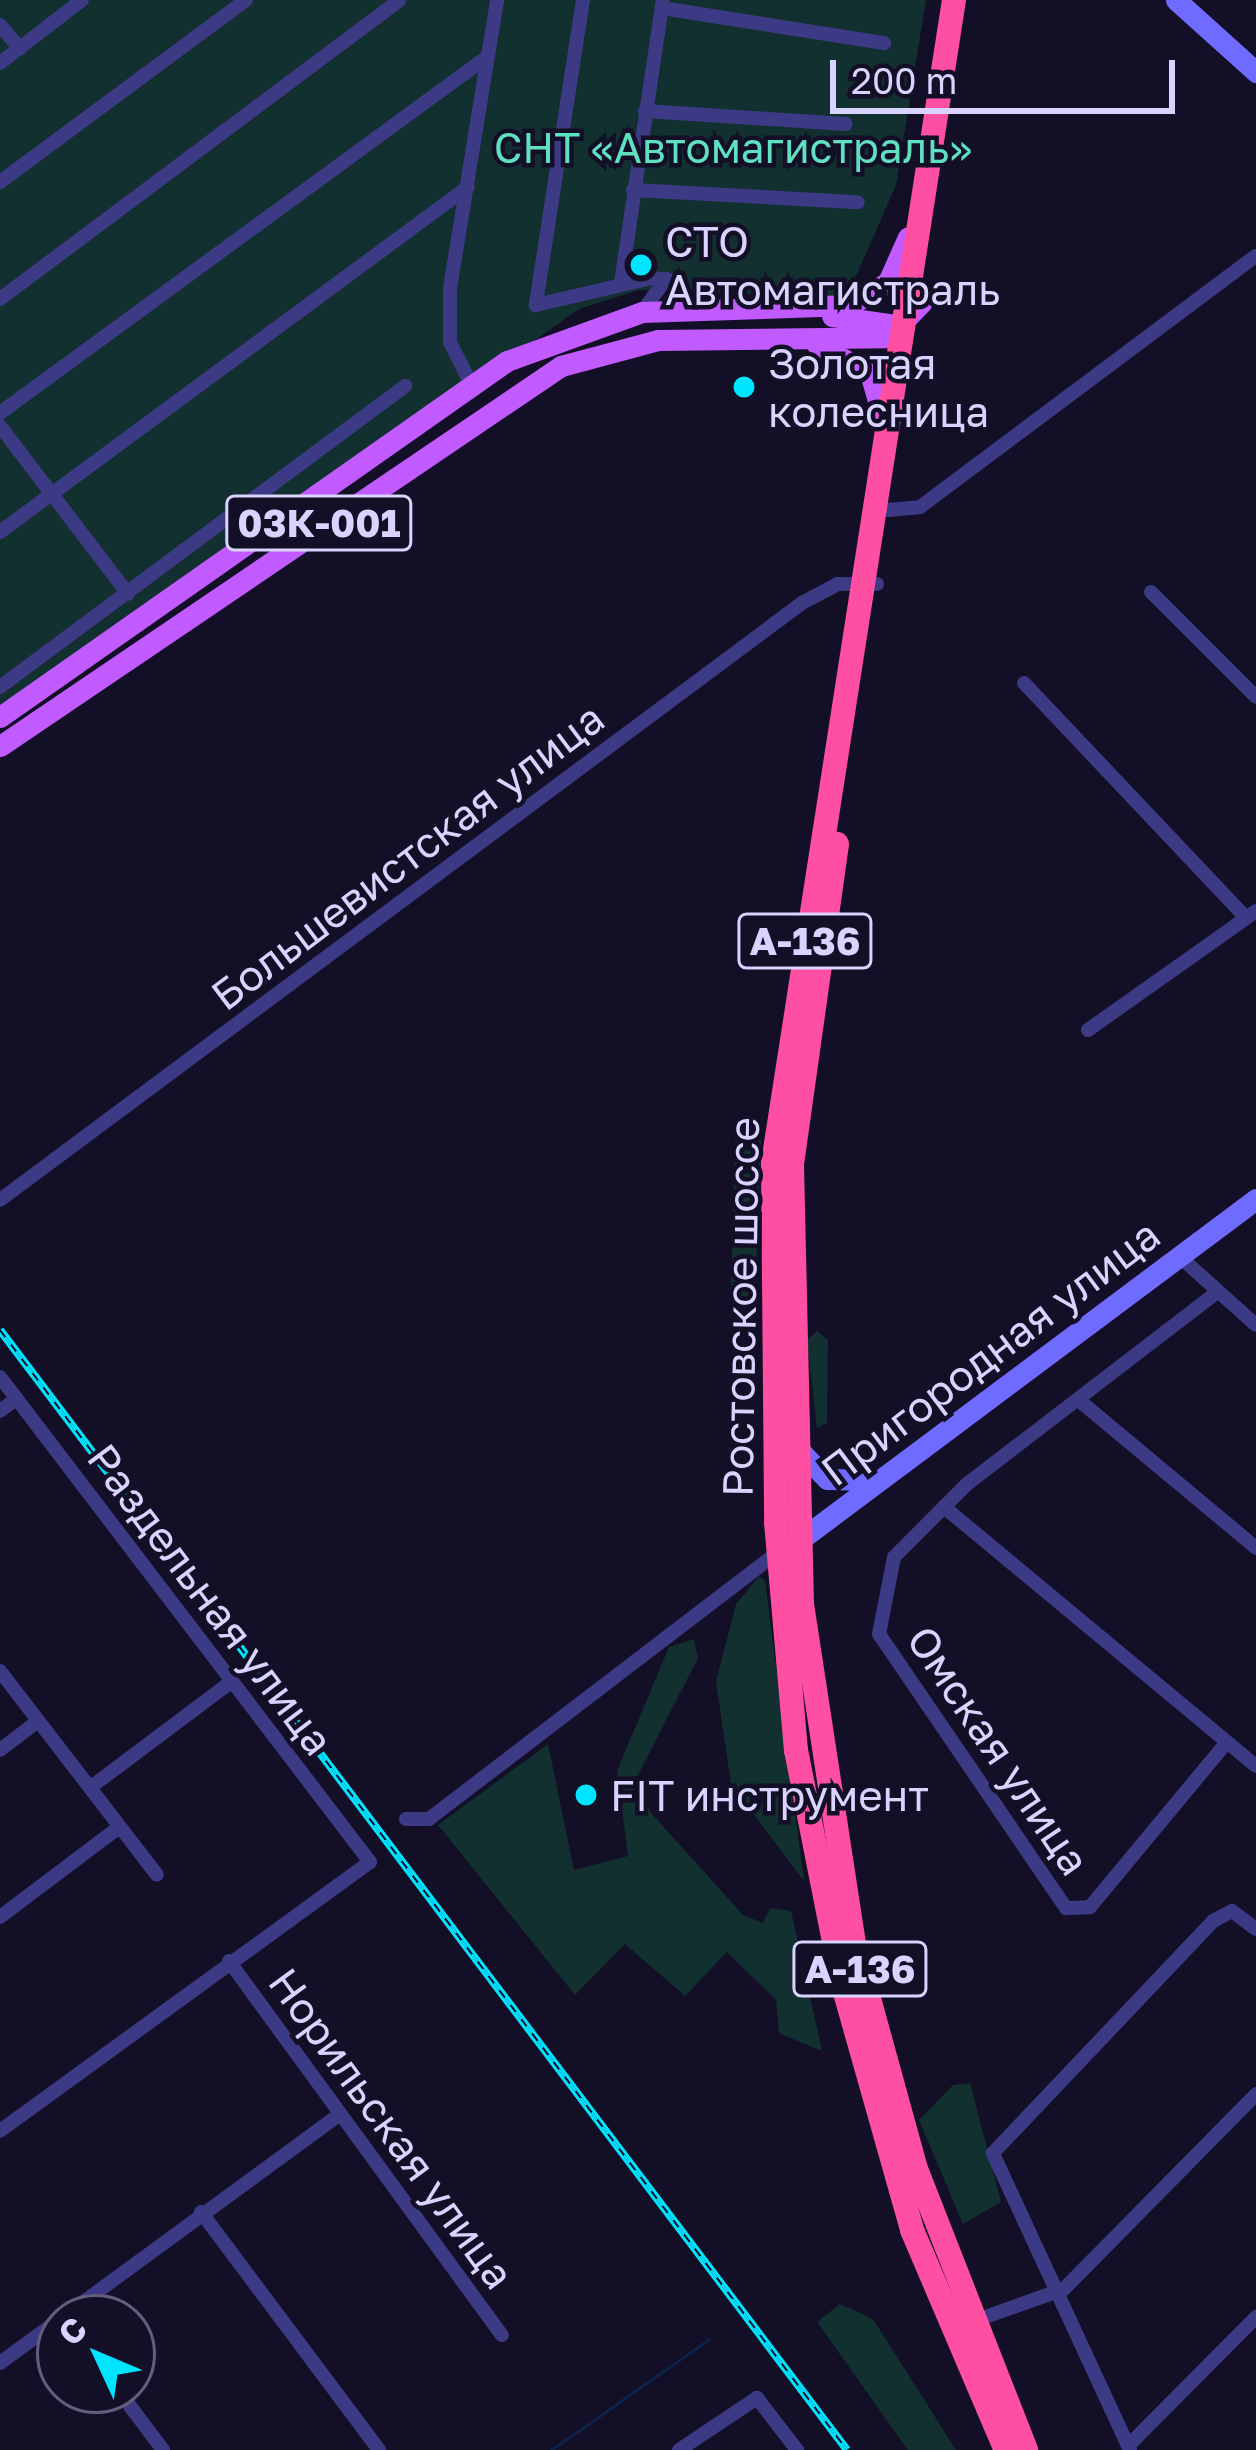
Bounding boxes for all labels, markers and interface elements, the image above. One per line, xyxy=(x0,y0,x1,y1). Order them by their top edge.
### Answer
scale bar xyxy=(836,36,1181,110)
text: 200 m xyxy=(851,59,957,102)
park label: СНТ «Автомагистраль» xyxy=(494,122,972,172)
place label: СТО Автомагистраль xyxy=(665,216,1000,314)
marker: СТО Автомагистраль xyxy=(628,252,654,278)
place label: Золотая колесница xyxy=(768,338,989,436)
marker: Золотая колесница xyxy=(731,374,757,400)
road number: 03К-001 xyxy=(223,490,415,556)
street label: Большевистская улица xyxy=(201,692,613,1020)
road number: А-136 xyxy=(736,908,874,974)
street label: Ростовское шоссе xyxy=(711,1117,769,1497)
street label: Пригородная улица xyxy=(811,1209,1169,1495)
street label: Раздельная улица xyxy=(78,1434,344,1764)
street label: Омская улица xyxy=(897,1616,1101,1884)
place label: FIT инструмент xyxy=(610,1770,929,1820)
marker: FIT инструмент xyxy=(573,1782,599,1808)
road number: А-136 xyxy=(791,1936,929,2002)
street label: Норильская улица xyxy=(259,1958,525,2298)
north arrow xyxy=(36,2294,156,2414)
text: С xyxy=(50,2309,94,2353)

